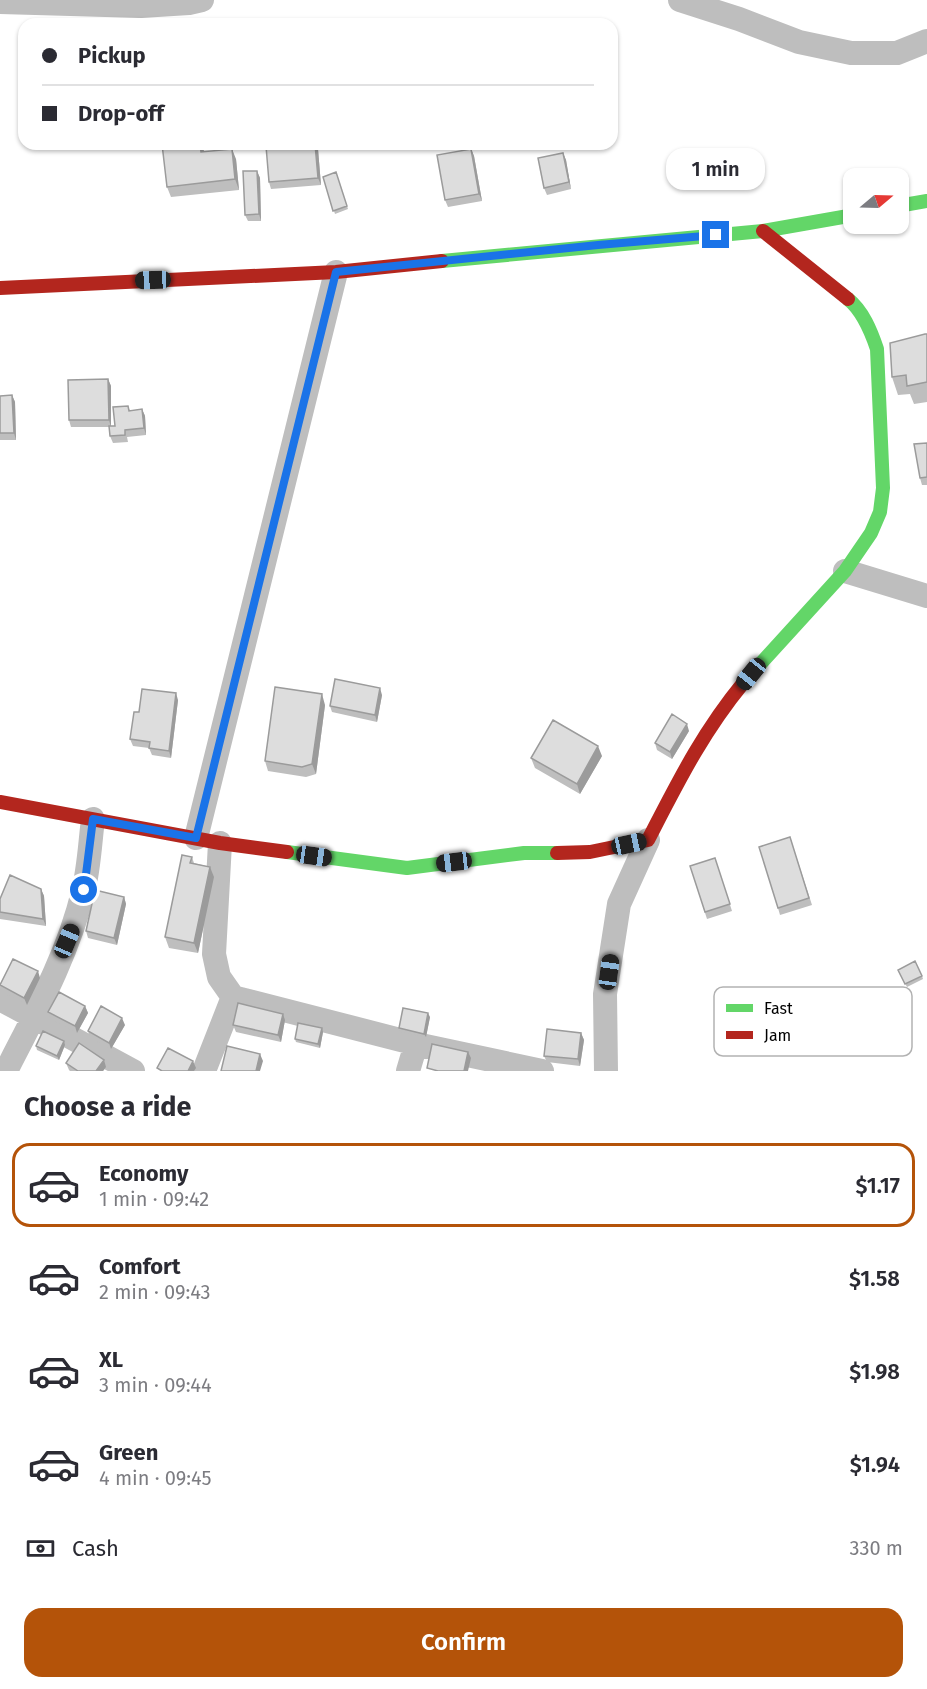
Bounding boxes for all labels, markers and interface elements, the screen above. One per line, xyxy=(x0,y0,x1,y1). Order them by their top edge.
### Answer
text: Pickup xyxy=(78,42,146,69)
text: Drop-off xyxy=(78,100,164,127)
callout: 1 min xyxy=(666,148,766,190)
text: 1 min xyxy=(691,157,740,181)
north arrow xyxy=(843,168,909,234)
map controls xyxy=(843,168,909,234)
route end xyxy=(702,221,729,248)
car xyxy=(135,270,171,290)
car xyxy=(733,654,769,694)
car xyxy=(610,831,648,857)
car xyxy=(295,845,333,867)
car xyxy=(435,851,473,873)
route start xyxy=(70,876,97,903)
car xyxy=(52,921,82,961)
car xyxy=(598,953,620,991)
legend xyxy=(714,987,912,1056)
text: Fast xyxy=(764,999,793,1018)
text: Jam xyxy=(764,1026,791,1045)
text: Choose a ride xyxy=(24,1091,191,1123)
icon: car xyxy=(27,1158,81,1212)
text: Economy xyxy=(99,1160,188,1187)
text: $1.17 xyxy=(855,1172,900,1199)
text: 1 min · 09:42 xyxy=(99,1187,209,1211)
icon: car xyxy=(27,1251,81,1305)
text: Comfort xyxy=(99,1253,180,1280)
text: $1.58 xyxy=(849,1265,900,1292)
text: 2 min · 09:43 xyxy=(99,1280,211,1304)
icon: car xyxy=(27,1344,81,1398)
text: XL xyxy=(99,1346,123,1373)
text: $1.98 xyxy=(849,1358,900,1385)
text: 3 min · 09:44 xyxy=(99,1373,212,1397)
icon: car xyxy=(27,1437,81,1491)
text: Green xyxy=(99,1439,158,1466)
text: $1.94 xyxy=(850,1451,900,1478)
text: 4 min · 09:45 xyxy=(99,1466,211,1490)
icon: cash xyxy=(24,1532,57,1565)
text: Cash xyxy=(72,1535,119,1562)
text: 330 m xyxy=(849,1536,903,1560)
button: Confirm xyxy=(24,1608,903,1677)

